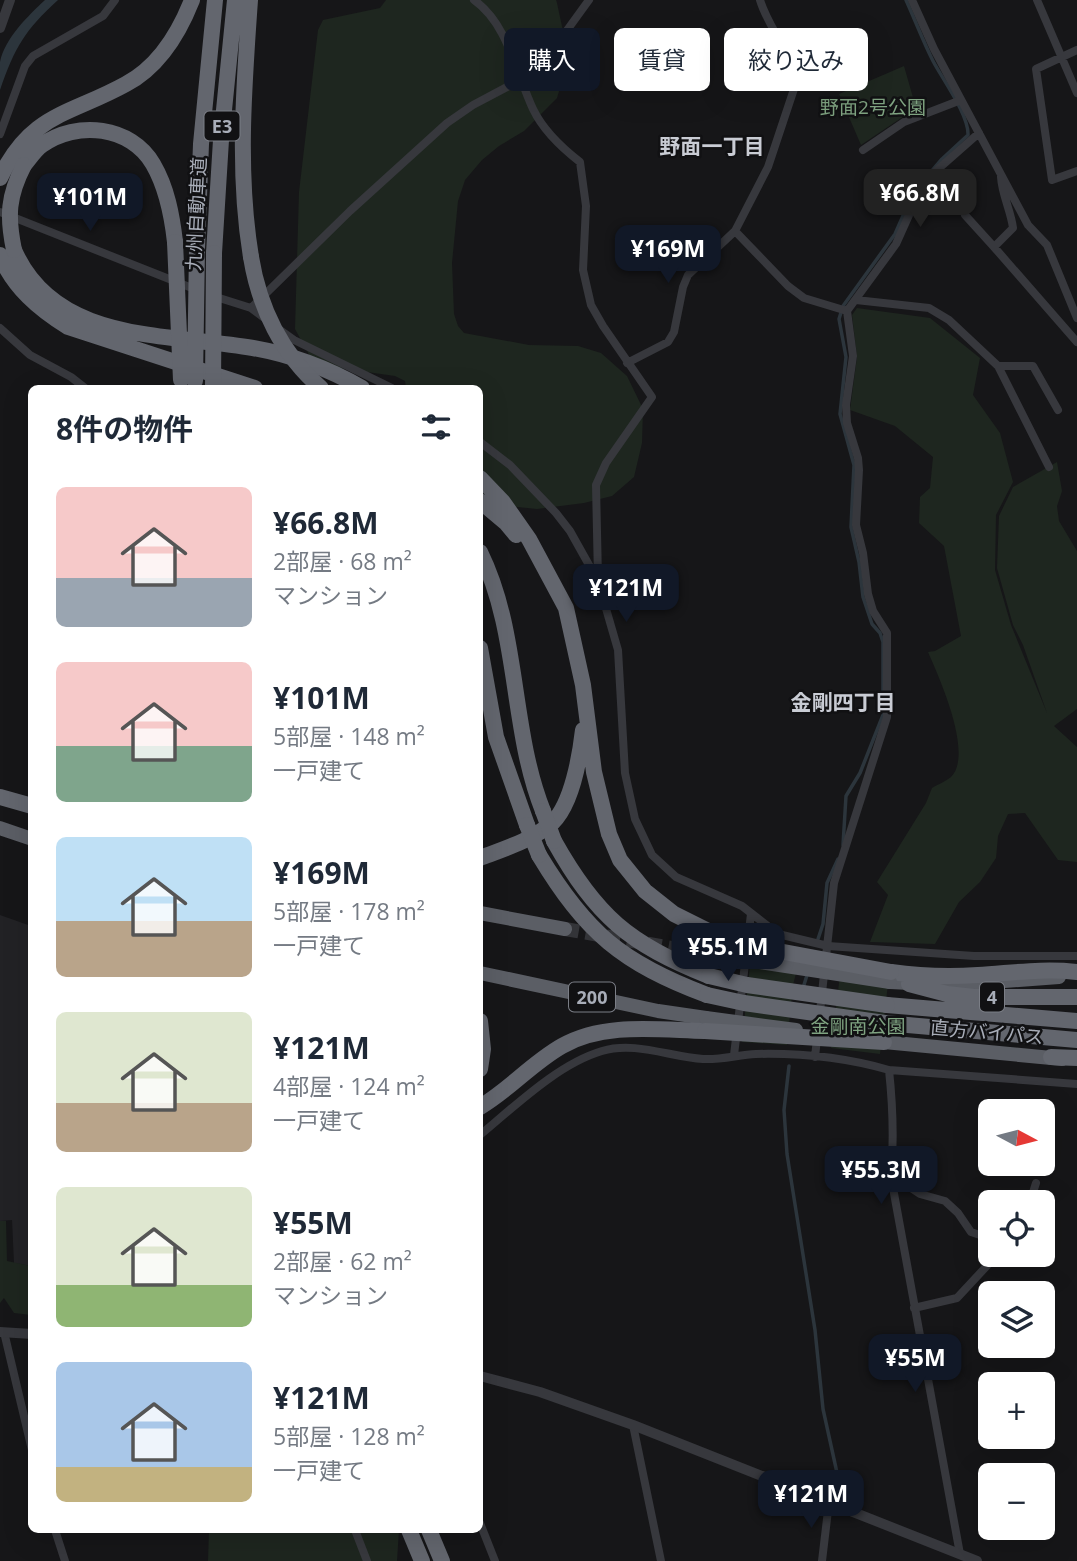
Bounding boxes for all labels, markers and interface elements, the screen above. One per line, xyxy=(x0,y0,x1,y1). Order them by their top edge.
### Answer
chip: 購入 xyxy=(504,28,600,91)
chip: 賃貸 xyxy=(614,28,710,91)
chip: 絞り込み xyxy=(724,28,868,91)
park label: 野面2号公園 xyxy=(820,94,926,120)
road number: E3 xyxy=(204,112,240,140)
district label: 野面一丁目 xyxy=(660,132,765,160)
street label: 九州自動車道 xyxy=(180,156,212,272)
pin: ¥66.8M xyxy=(863,170,977,229)
pin: ¥101M xyxy=(41,174,139,233)
text: ¥66.8M xyxy=(880,176,960,208)
text: ¥101M xyxy=(53,180,127,212)
pin: ¥169M xyxy=(619,226,717,285)
text: ¥169M xyxy=(631,232,705,264)
text: 8件の物件 xyxy=(56,408,193,449)
icon: filters xyxy=(417,408,455,446)
text: ¥66.8M xyxy=(273,502,378,543)
icon: home xyxy=(112,515,196,599)
text: 2部屋 · 68 m² xyxy=(273,545,412,577)
pin: ¥121M xyxy=(577,564,675,624)
text: ¥121M xyxy=(589,571,663,603)
text: マンション xyxy=(273,579,388,611)
text: ¥101M xyxy=(273,677,370,718)
district label: 金剛四丁目 xyxy=(791,688,896,716)
icon: home xyxy=(112,690,196,774)
text: 5部屋 · 148 m² xyxy=(273,720,425,752)
text: 一戸建て xyxy=(273,754,365,786)
text: ¥169M xyxy=(273,852,370,893)
icon: home xyxy=(112,865,196,949)
text: 5部屋 · 178 m² xyxy=(273,895,425,927)
pin: ¥55.1M xyxy=(671,923,785,983)
text: 一戸建て xyxy=(273,929,365,961)
text: ¥55.1M xyxy=(688,930,768,962)
road number: 200 xyxy=(569,982,615,1012)
road number: 4 xyxy=(980,982,1004,1012)
park label: 金剛南公園 xyxy=(810,1013,906,1039)
street label: 直方バイパス xyxy=(929,1014,1045,1050)
text: ¥121M xyxy=(273,1027,370,1068)
icon: home xyxy=(112,1040,196,1124)
text: 4部屋 · 124 m² xyxy=(273,1070,425,1102)
north arrow xyxy=(978,1099,1055,1176)
map controls xyxy=(978,1099,1055,1540)
text: 一戸建て xyxy=(273,1104,365,1136)
pin: ¥55.3M xyxy=(824,1146,938,1206)
text: ¥55.3M xyxy=(841,1153,921,1185)
button: locate xyxy=(978,1190,1055,1267)
text: ¥55M xyxy=(273,1202,353,1243)
icon: home xyxy=(112,1215,196,1299)
text: 2部屋 · 62 m² xyxy=(273,1245,412,1277)
text: マンション xyxy=(273,1279,388,1311)
button: layers xyxy=(978,1281,1055,1358)
pin: ¥55M xyxy=(874,1334,956,1394)
text: ¥55M xyxy=(884,1341,946,1373)
button: + xyxy=(978,1372,1055,1449)
text: ¥121M xyxy=(273,1377,370,1418)
icon: home xyxy=(112,1390,196,1474)
text: 5部屋 · 128 m² xyxy=(273,1420,425,1452)
text: 一戸建て xyxy=(273,1454,365,1486)
button: − xyxy=(978,1463,1055,1540)
pin: ¥121M xyxy=(762,1470,860,1530)
text: ¥121M xyxy=(774,1477,848,1509)

